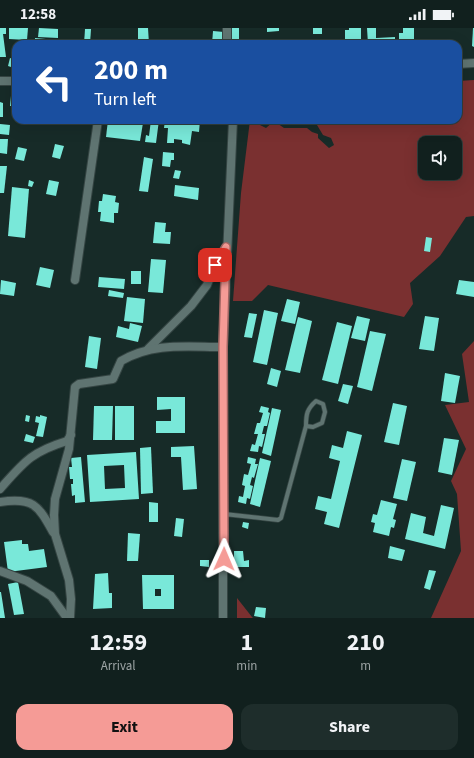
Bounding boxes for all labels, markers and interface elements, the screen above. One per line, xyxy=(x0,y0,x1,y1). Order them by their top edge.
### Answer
text: 12:58 xyxy=(20,4,56,25)
text: 200 m xyxy=(94,50,168,90)
icon: left xyxy=(28,56,80,108)
text: Turn left xyxy=(94,87,156,112)
map controls xyxy=(418,136,462,180)
button: sound xyxy=(418,136,462,180)
pin xyxy=(198,248,232,282)
icon: arrive xyxy=(204,254,226,276)
position arrow xyxy=(203,538,245,580)
text: 12:59 xyxy=(89,625,147,660)
text: 1 xyxy=(241,625,253,660)
text: 210 xyxy=(347,625,385,660)
text: Arrival xyxy=(101,657,136,675)
text: min xyxy=(236,657,257,675)
text: m xyxy=(360,657,371,675)
button: Exit xyxy=(16,704,233,750)
button: Share xyxy=(241,704,458,750)

